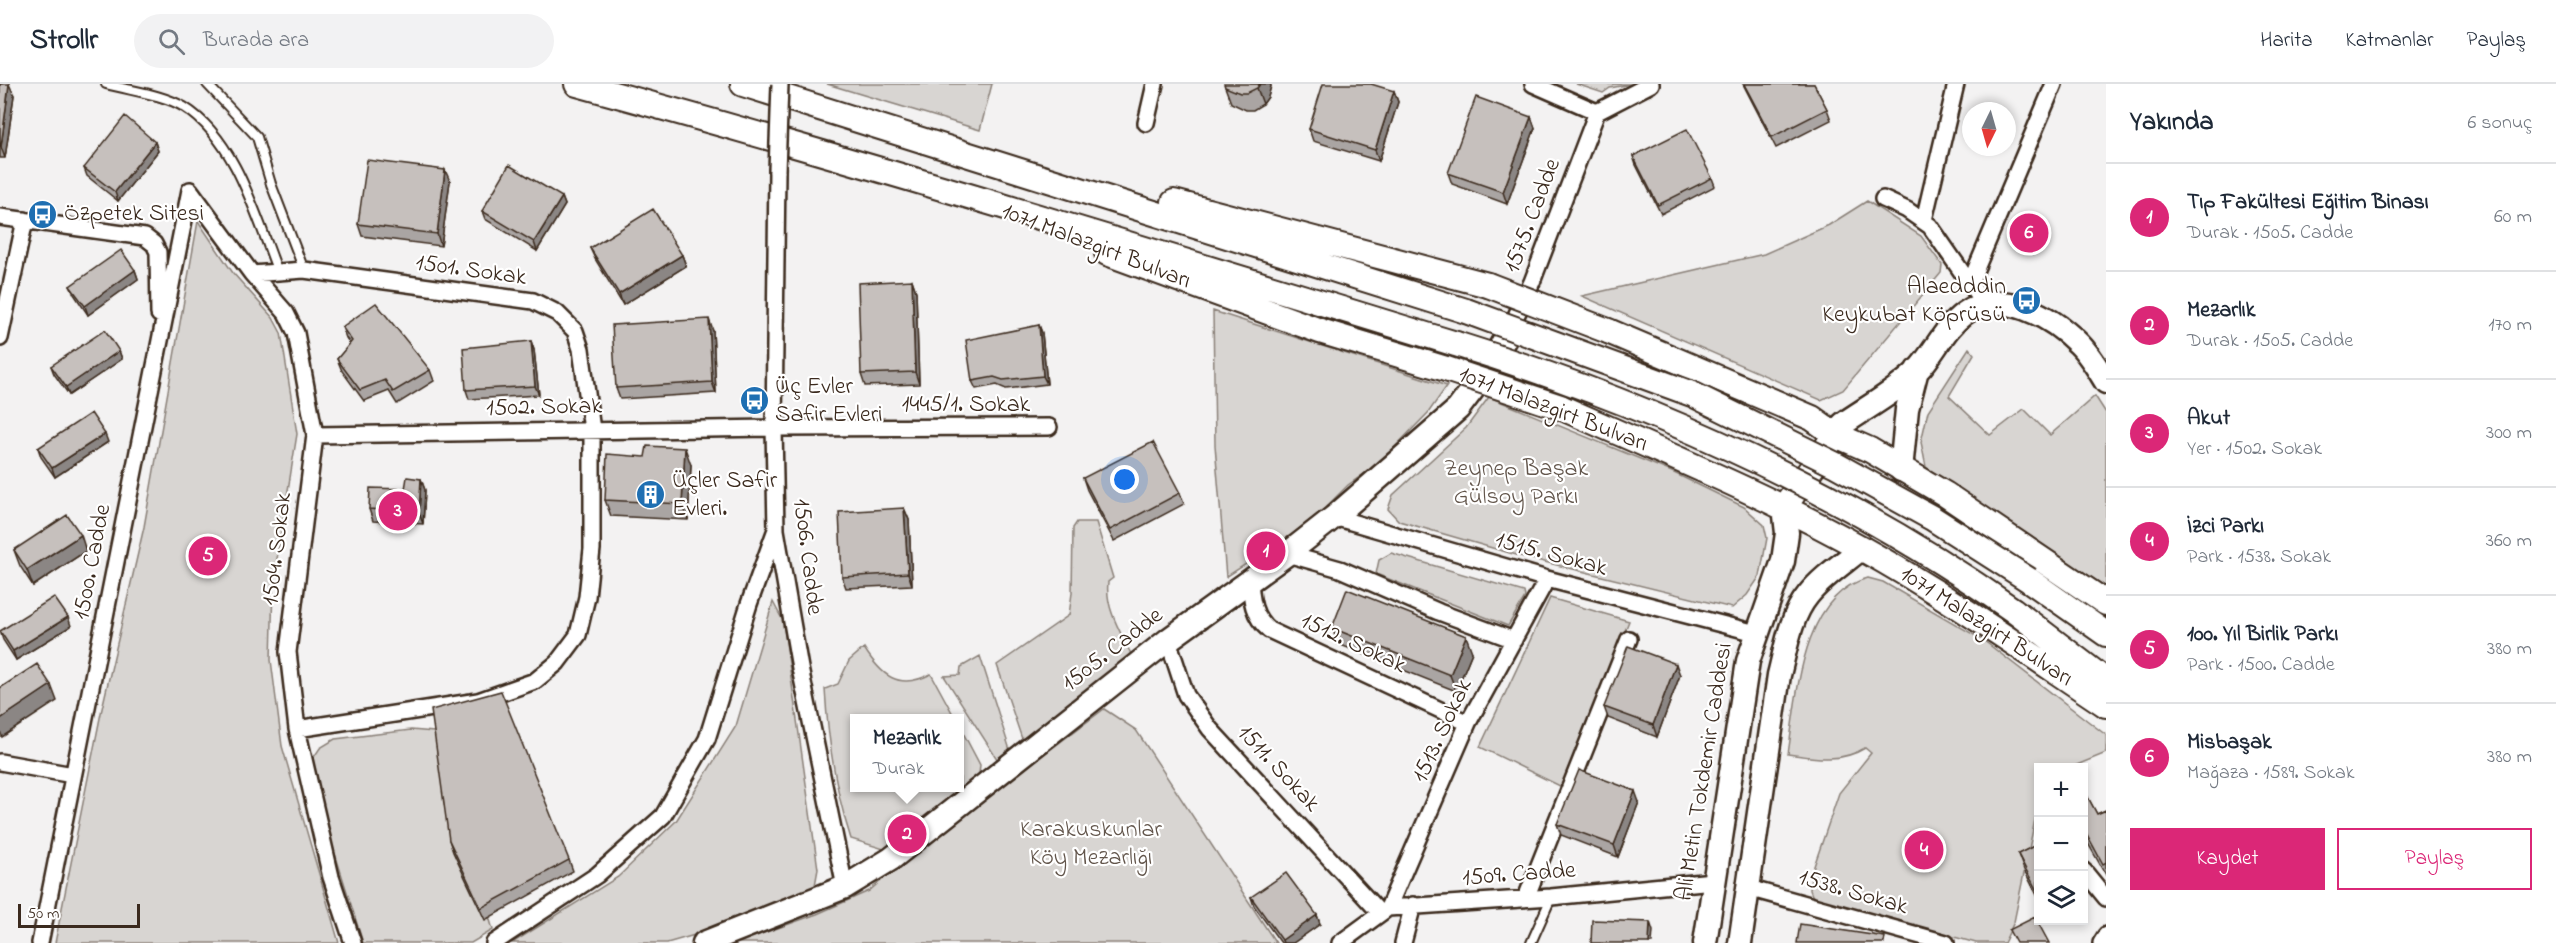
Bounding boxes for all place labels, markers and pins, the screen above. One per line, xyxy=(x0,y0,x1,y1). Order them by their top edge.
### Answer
place label: Özpetek Sitesi xyxy=(64,197,204,232)
bus stop icon: Özpetek Sitesi xyxy=(27,198,59,230)
pin: 6 xyxy=(2010,210,2048,256)
place label: Alaedddin Keykubat Köprüsü xyxy=(1822,270,2006,334)
bus stop icon: Alaedddin Keykubat Köprüsü xyxy=(2011,285,2043,317)
place label: Üç Evler Safir Evleri xyxy=(775,370,883,433)
bus stop icon: Üç Evler Safir Evleri xyxy=(738,385,770,417)
place label: Üçler Safir Evleri. xyxy=(672,464,778,527)
building icon: Üçler Safir Evleri. xyxy=(635,479,667,511)
pin: 3 xyxy=(378,488,418,534)
pin: 1 xyxy=(1246,528,1286,574)
pin: 5 xyxy=(188,534,228,578)
pin: 2 xyxy=(888,812,926,856)
pin: 4 xyxy=(1904,828,1944,873)

